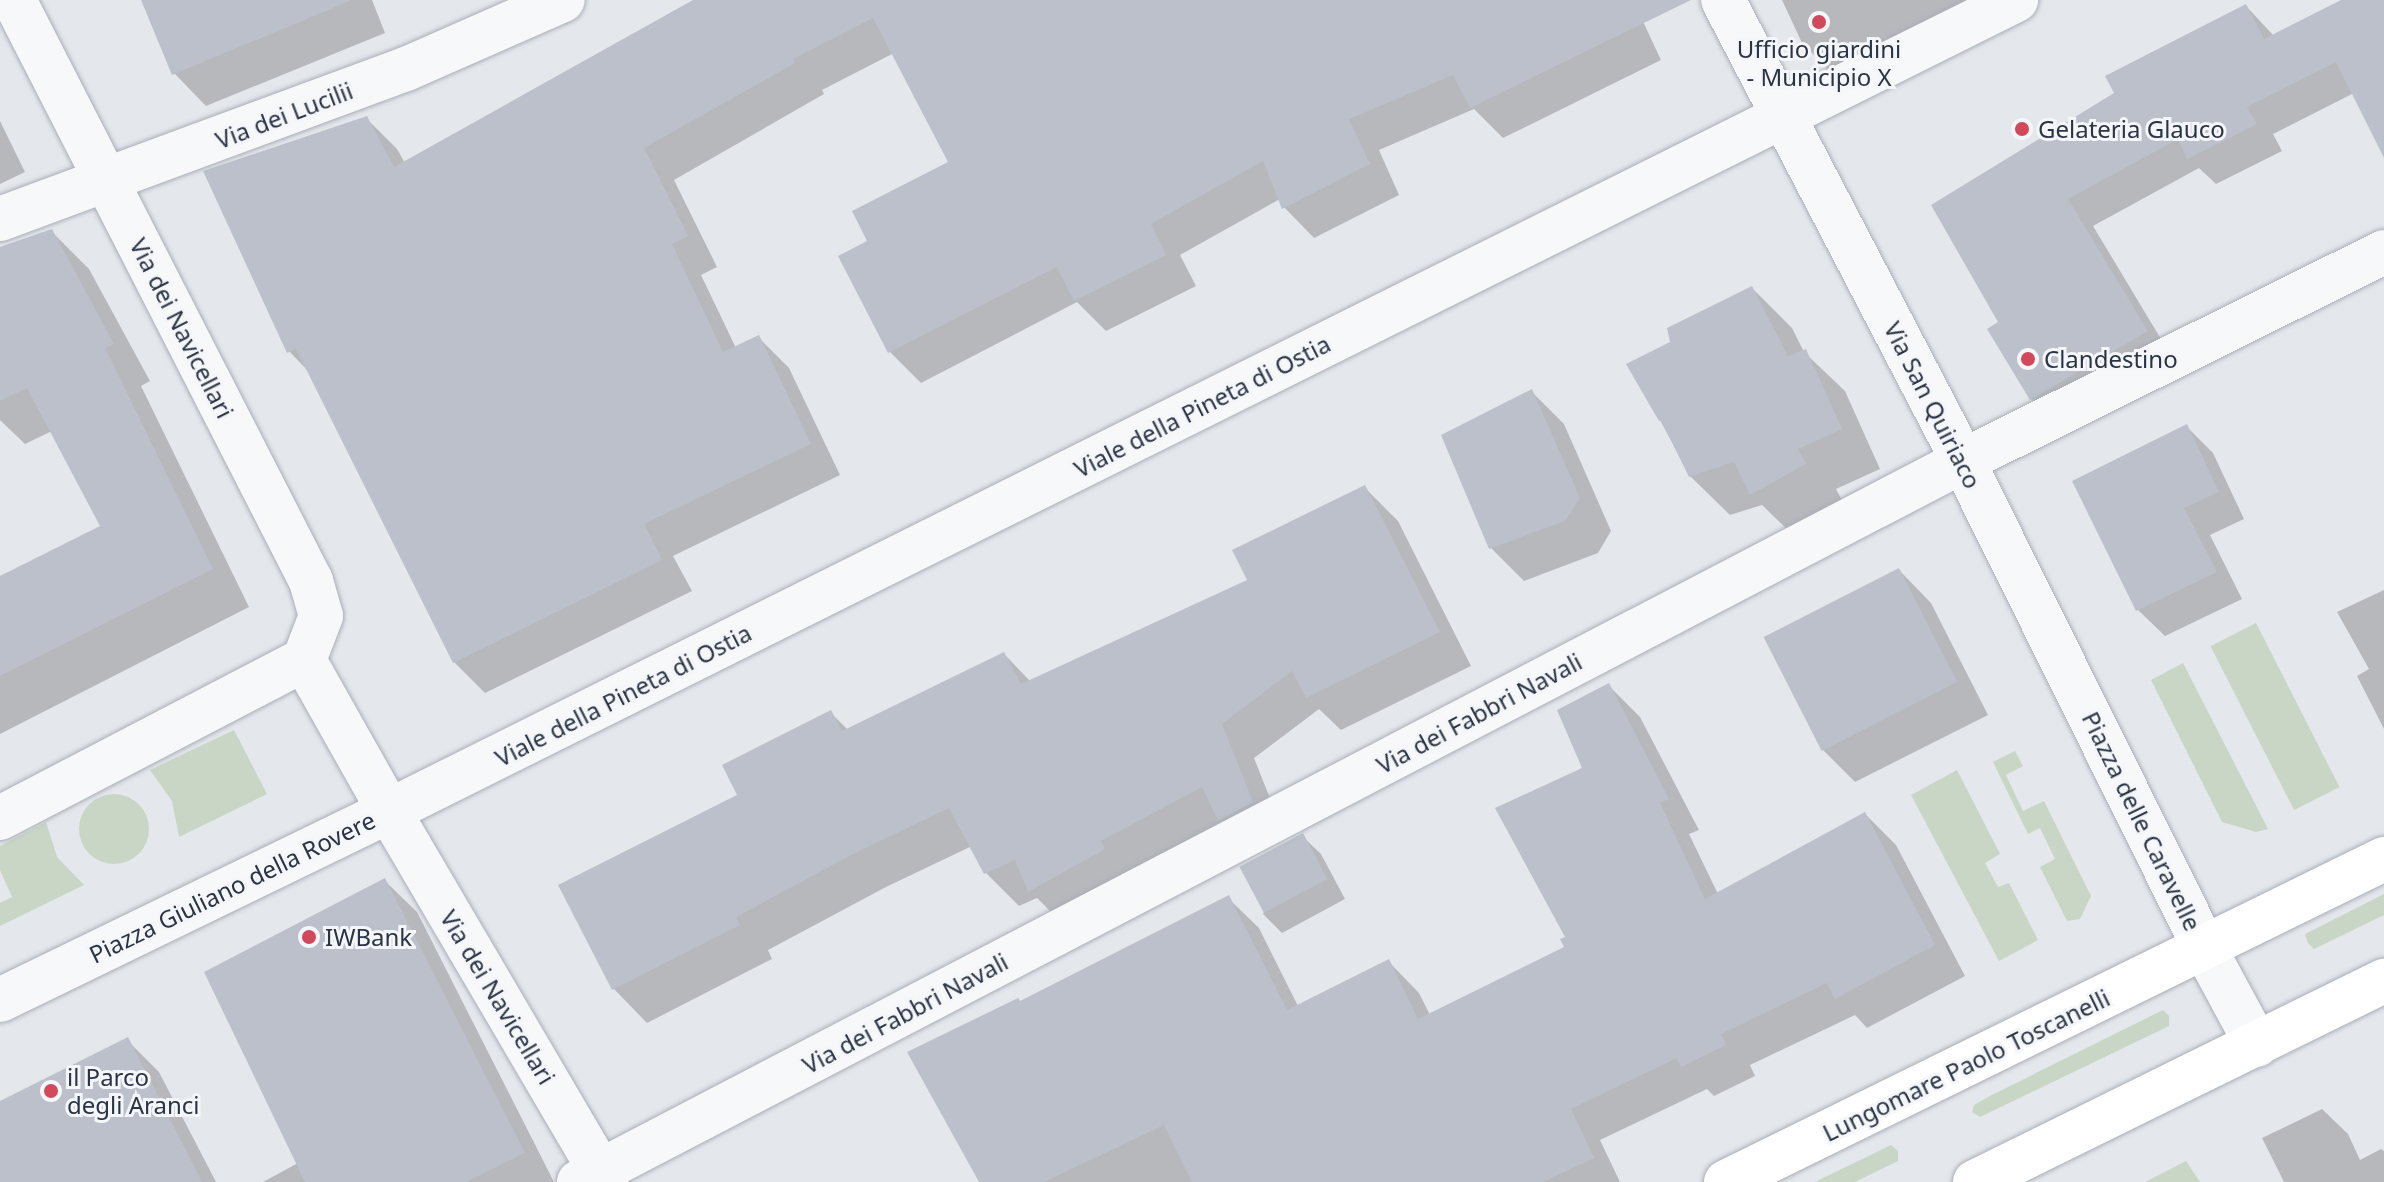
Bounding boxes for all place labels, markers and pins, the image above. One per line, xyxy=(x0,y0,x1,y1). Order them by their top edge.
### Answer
marker: Ufficio giardini - Municipio X xyxy=(1810,13,1828,31)
place label: Ufficio giardini - Municipio X xyxy=(1737,35,1901,91)
place label: Gelateria Glauco xyxy=(2038,115,2225,143)
marker: Gelateria Glauco xyxy=(2013,120,2031,138)
place label: Clandestino xyxy=(2044,345,2178,373)
marker: Clandestino xyxy=(2019,350,2037,368)
place label: IWBank xyxy=(325,923,412,951)
marker: IWBank xyxy=(300,928,318,946)
place label: il Parco degli Aranci xyxy=(67,1063,199,1119)
marker: il Parco degli Aranci xyxy=(42,1082,60,1100)

